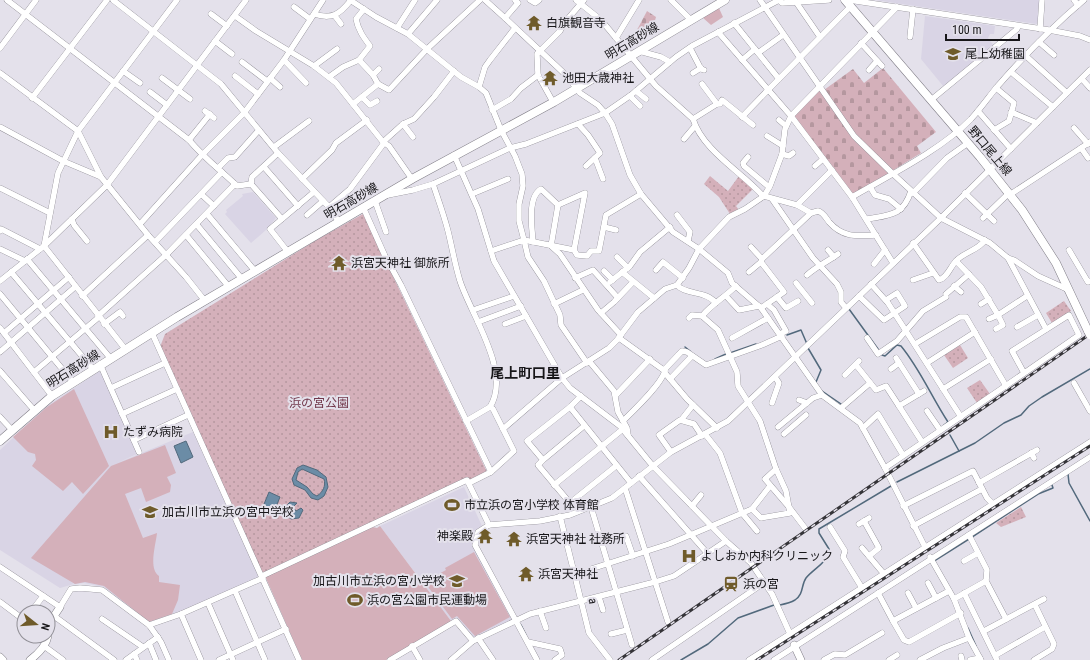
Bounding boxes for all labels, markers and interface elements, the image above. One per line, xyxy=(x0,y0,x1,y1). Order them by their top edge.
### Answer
temple icon: 白旗観音寺 xyxy=(525,14,543,32)
place label: 白旗観音寺 xyxy=(546,16,606,30)
scale bar xyxy=(946,16,1019,42)
street label: 明石高砂線 xyxy=(603,20,661,62)
text: 100 m xyxy=(952,23,982,37)
school or university icon: 尾上幼稚園 xyxy=(944,45,962,63)
place label: 尾上幼稚園 xyxy=(965,47,1025,61)
temple icon: 池田大歳神社 xyxy=(541,69,559,87)
place label: 池田大歳神社 xyxy=(562,71,634,85)
street label: 野口尾上線 xyxy=(965,124,1015,178)
street label: 明石高砂線 xyxy=(322,180,380,222)
temple icon: 浜宮天神社 御旅所 xyxy=(330,254,348,272)
place label: 浜宮天神社 御旅所 xyxy=(351,256,450,270)
street label: 明石高砂線 xyxy=(44,347,102,391)
district label: 尾上町口里 xyxy=(490,365,560,381)
park label: 浜の宮公園 xyxy=(289,396,349,410)
hospital icon: たずみ病院 xyxy=(102,423,120,441)
place label: たずみ病院 xyxy=(123,425,183,439)
sports icon: 市立浜の宮小学校 体育館 xyxy=(443,496,461,514)
place label: 市立浜の宮小学校 体育館 xyxy=(464,498,599,512)
school or university icon: 加古川市立浜の宮中学校 xyxy=(141,503,159,521)
place label: 加古川市立浜の宮中学校 xyxy=(162,505,294,519)
temple icon: 神楽殿 xyxy=(476,527,494,545)
place label: 神楽殿 xyxy=(437,529,473,543)
temple icon: 浜宮天神社 社務所 xyxy=(505,530,523,548)
place label: 浜宮天神社 社務所 xyxy=(526,532,625,546)
hospital icon: よしおか内科クリニック xyxy=(680,547,698,565)
place label: よしおか内科クリニック xyxy=(701,549,833,563)
temple icon: 浜宮天神社 xyxy=(517,565,535,583)
place label: 浜宮天神社 xyxy=(538,567,598,581)
school or university icon: 加古川市立浜の宮小学校 xyxy=(448,572,466,590)
place label: 加古川市立浜の宮小学校 xyxy=(313,574,445,588)
station icon: 浜の宮 xyxy=(722,575,740,593)
place label: 浜の宮 xyxy=(743,577,779,591)
sports icon: 浜の宮公園市民運動場 xyxy=(346,591,364,609)
place label: 浜の宮公園市民運動場 xyxy=(367,593,487,607)
street label: a xyxy=(586,597,600,605)
north arrow xyxy=(16,604,56,644)
text: N xyxy=(38,622,52,632)

